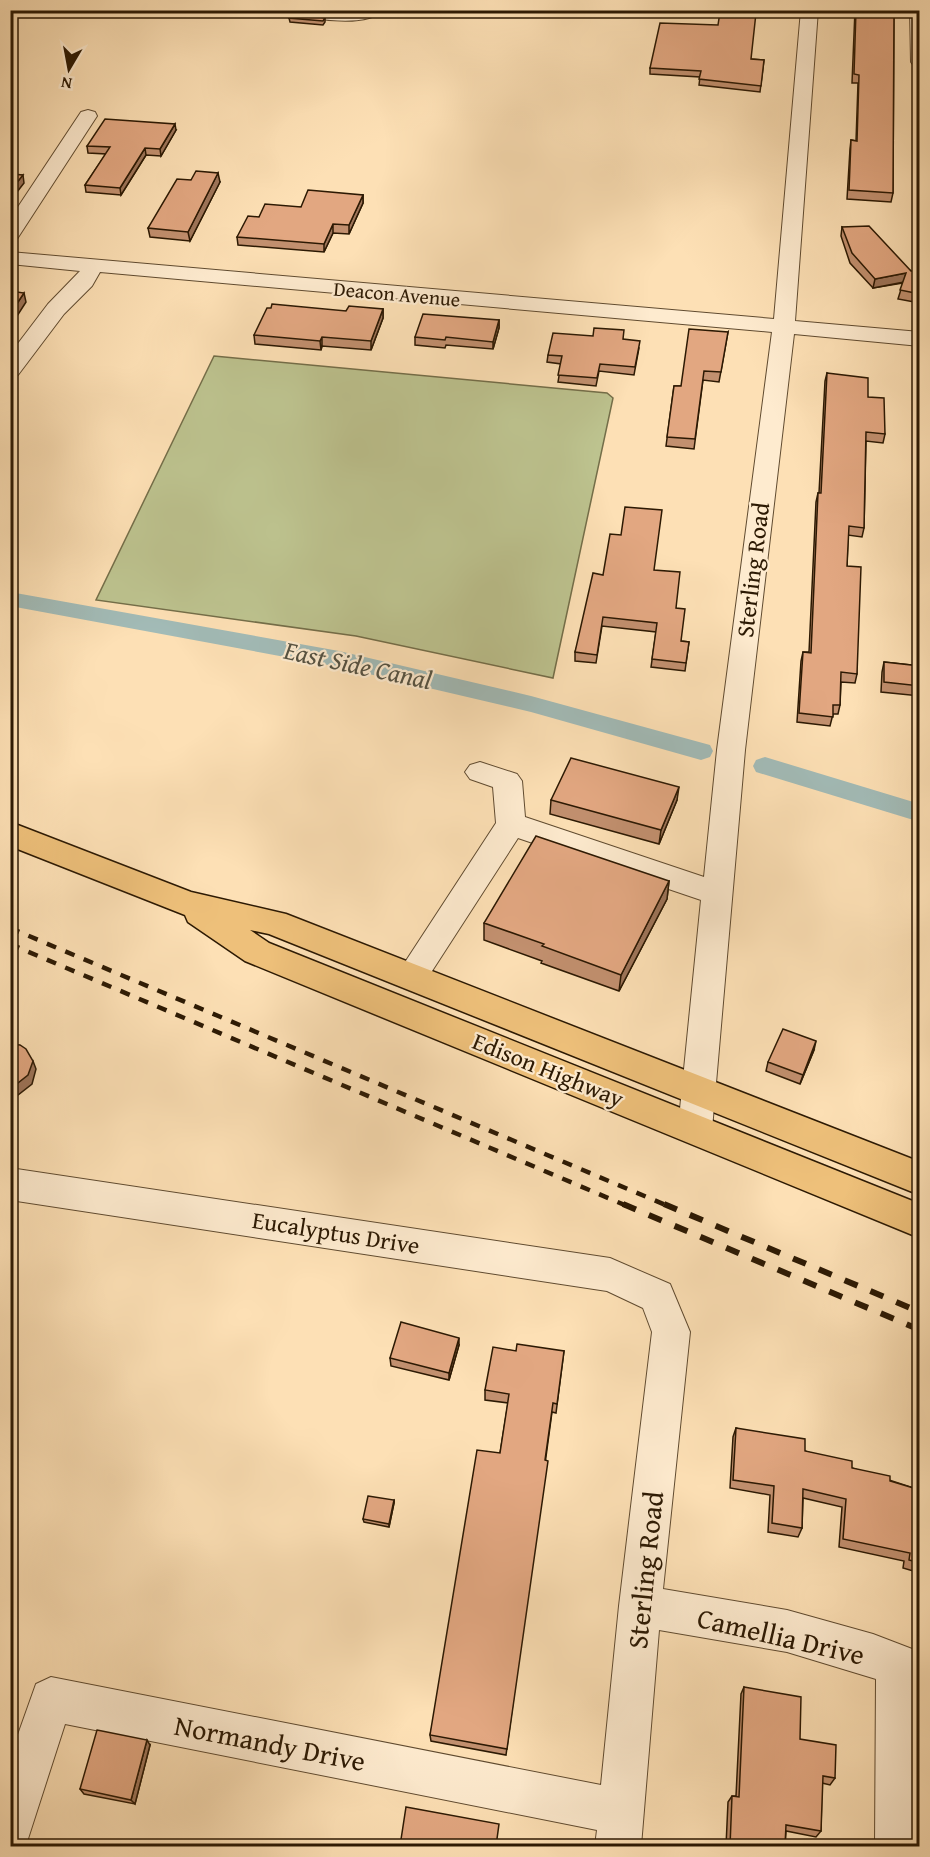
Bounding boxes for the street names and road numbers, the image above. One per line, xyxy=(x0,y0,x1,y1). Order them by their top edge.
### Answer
street label: Deacon Avenue xyxy=(332,274,462,313)
street label: Sterling Road xyxy=(727,500,778,639)
street label: Edison Highway xyxy=(467,1023,629,1116)
street label: Eucalyptus Drive xyxy=(250,1202,422,1263)
street label: Sterling Road xyxy=(616,1489,673,1651)
street label: Camellia Drive xyxy=(694,1596,869,1675)
street label: Normandy Drive xyxy=(171,1704,369,1781)

